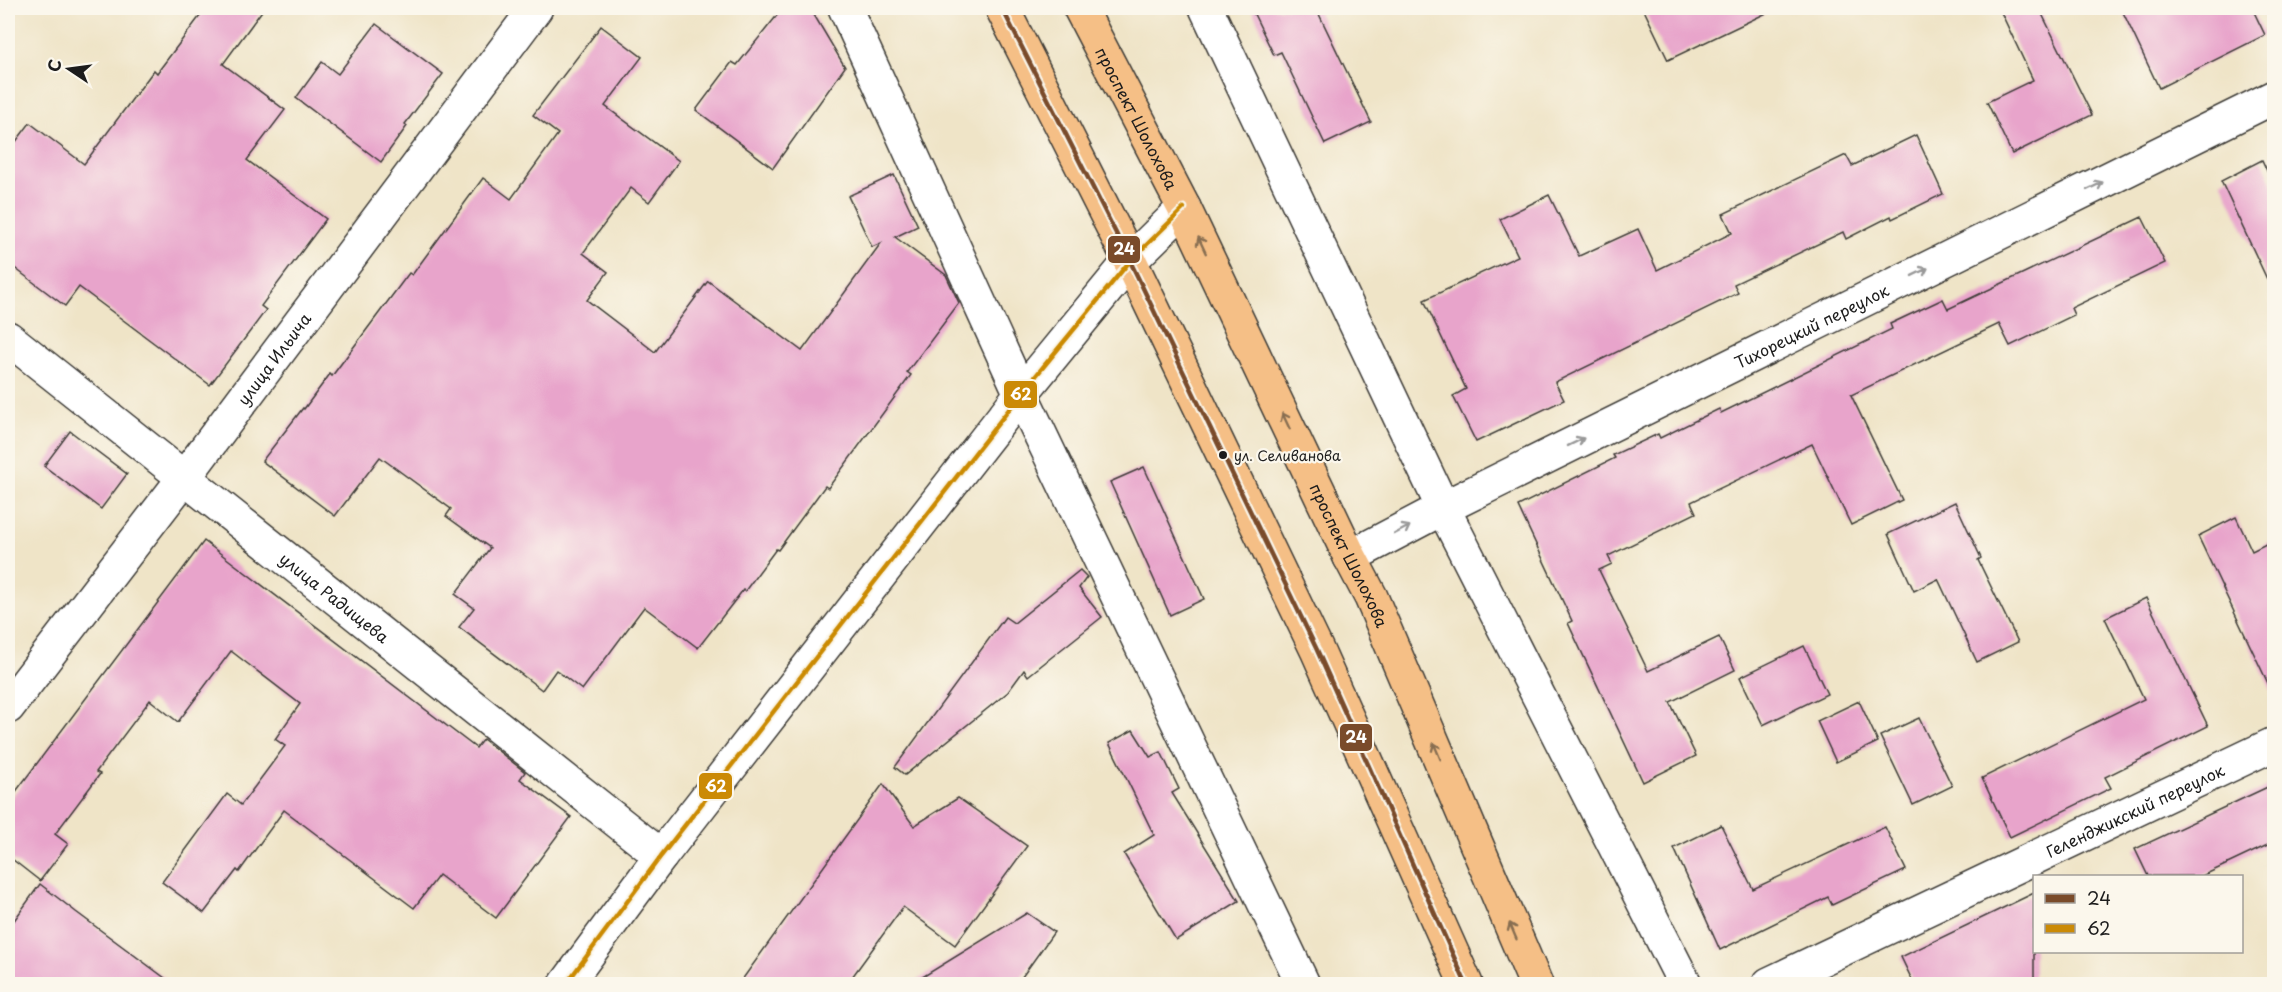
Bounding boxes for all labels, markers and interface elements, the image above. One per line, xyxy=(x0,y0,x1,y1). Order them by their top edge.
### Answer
north arrow xyxy=(39,39,99,99)
street label: проспект Шолохова xyxy=(1090,42,1184,194)
text: С xyxy=(40,57,66,74)
one-way arrow xyxy=(2086,179,2104,191)
line badge: 24 xyxy=(1107,235,1141,264)
text: 24 xyxy=(1113,236,1135,260)
one-way arrow xyxy=(1195,237,1207,255)
one-way arrow xyxy=(1911,266,1929,277)
street label: Тихорецкий переулок xyxy=(1730,277,1893,374)
street label: улица Ильича xyxy=(231,307,316,410)
line badge: 62 xyxy=(1003,380,1038,409)
text: 62 xyxy=(1010,381,1032,405)
one-way arrow xyxy=(1279,413,1291,431)
one-way arrow xyxy=(1567,436,1585,448)
place label: ул. Селиванова xyxy=(1234,445,1341,466)
marker: ул. Селиванова xyxy=(1217,449,1229,461)
street label: проспект Шолохова xyxy=(1304,479,1395,631)
one-way arrow xyxy=(1393,524,1410,536)
street label: улица Радищева xyxy=(275,546,395,648)
line badge: 24 xyxy=(1339,723,1373,752)
text: 24 xyxy=(1345,724,1367,748)
one-way arrow xyxy=(1431,742,1442,761)
street label: Геленджикский переулок xyxy=(2042,757,2229,863)
line badge: 62 xyxy=(698,772,733,800)
text: 62 xyxy=(705,773,727,797)
legend xyxy=(2033,875,2243,953)
text: 24 xyxy=(2087,884,2111,911)
text: 62 xyxy=(2087,914,2111,941)
one-way arrow xyxy=(1507,922,1518,940)

